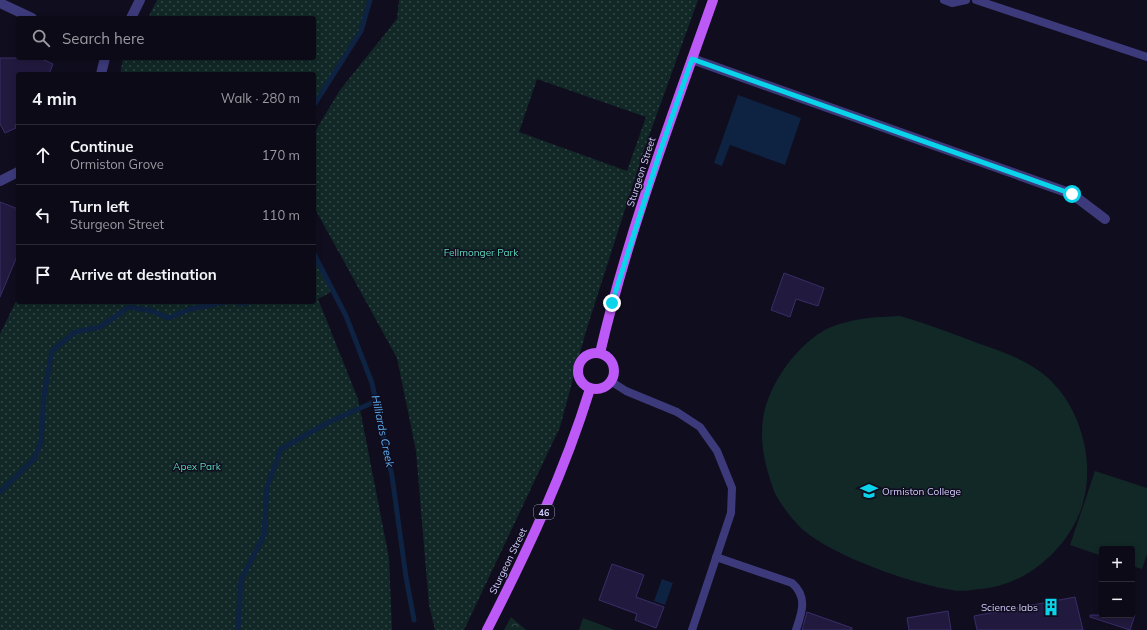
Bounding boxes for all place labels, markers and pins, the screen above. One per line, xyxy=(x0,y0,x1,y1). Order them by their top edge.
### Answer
school or university icon: Ormiston College xyxy=(859,481,879,501)
place label: Ormiston College xyxy=(882,485,961,498)
building icon: Science labs xyxy=(1041,597,1061,617)
place label: Science labs xyxy=(981,601,1038,614)

